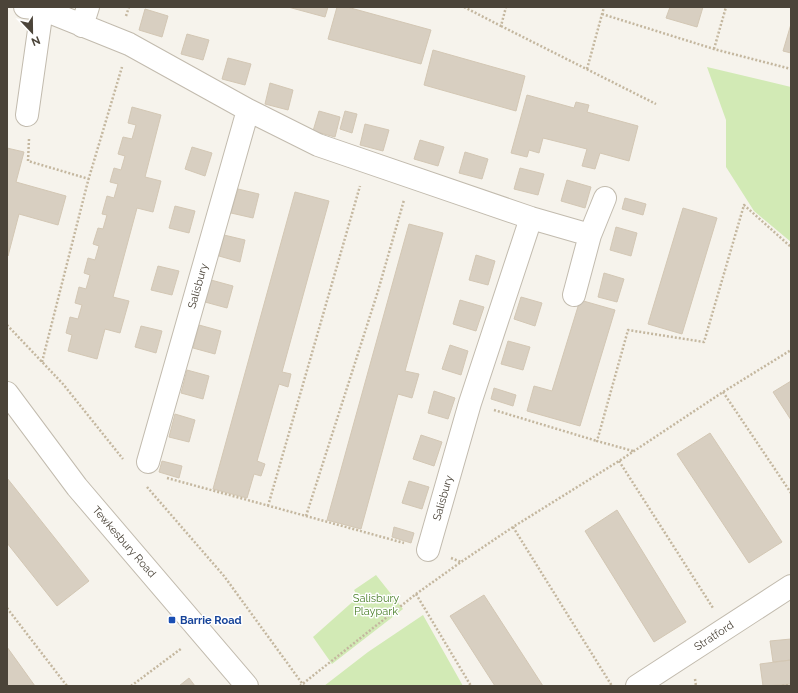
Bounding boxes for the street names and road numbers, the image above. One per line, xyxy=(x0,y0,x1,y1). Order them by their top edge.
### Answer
street label: Salisbury xyxy=(185,262,211,310)
street label: Salisbury xyxy=(430,474,456,522)
street label: Tewkesbury Road xyxy=(90,504,159,580)
street label: Stratford xyxy=(692,618,736,654)

